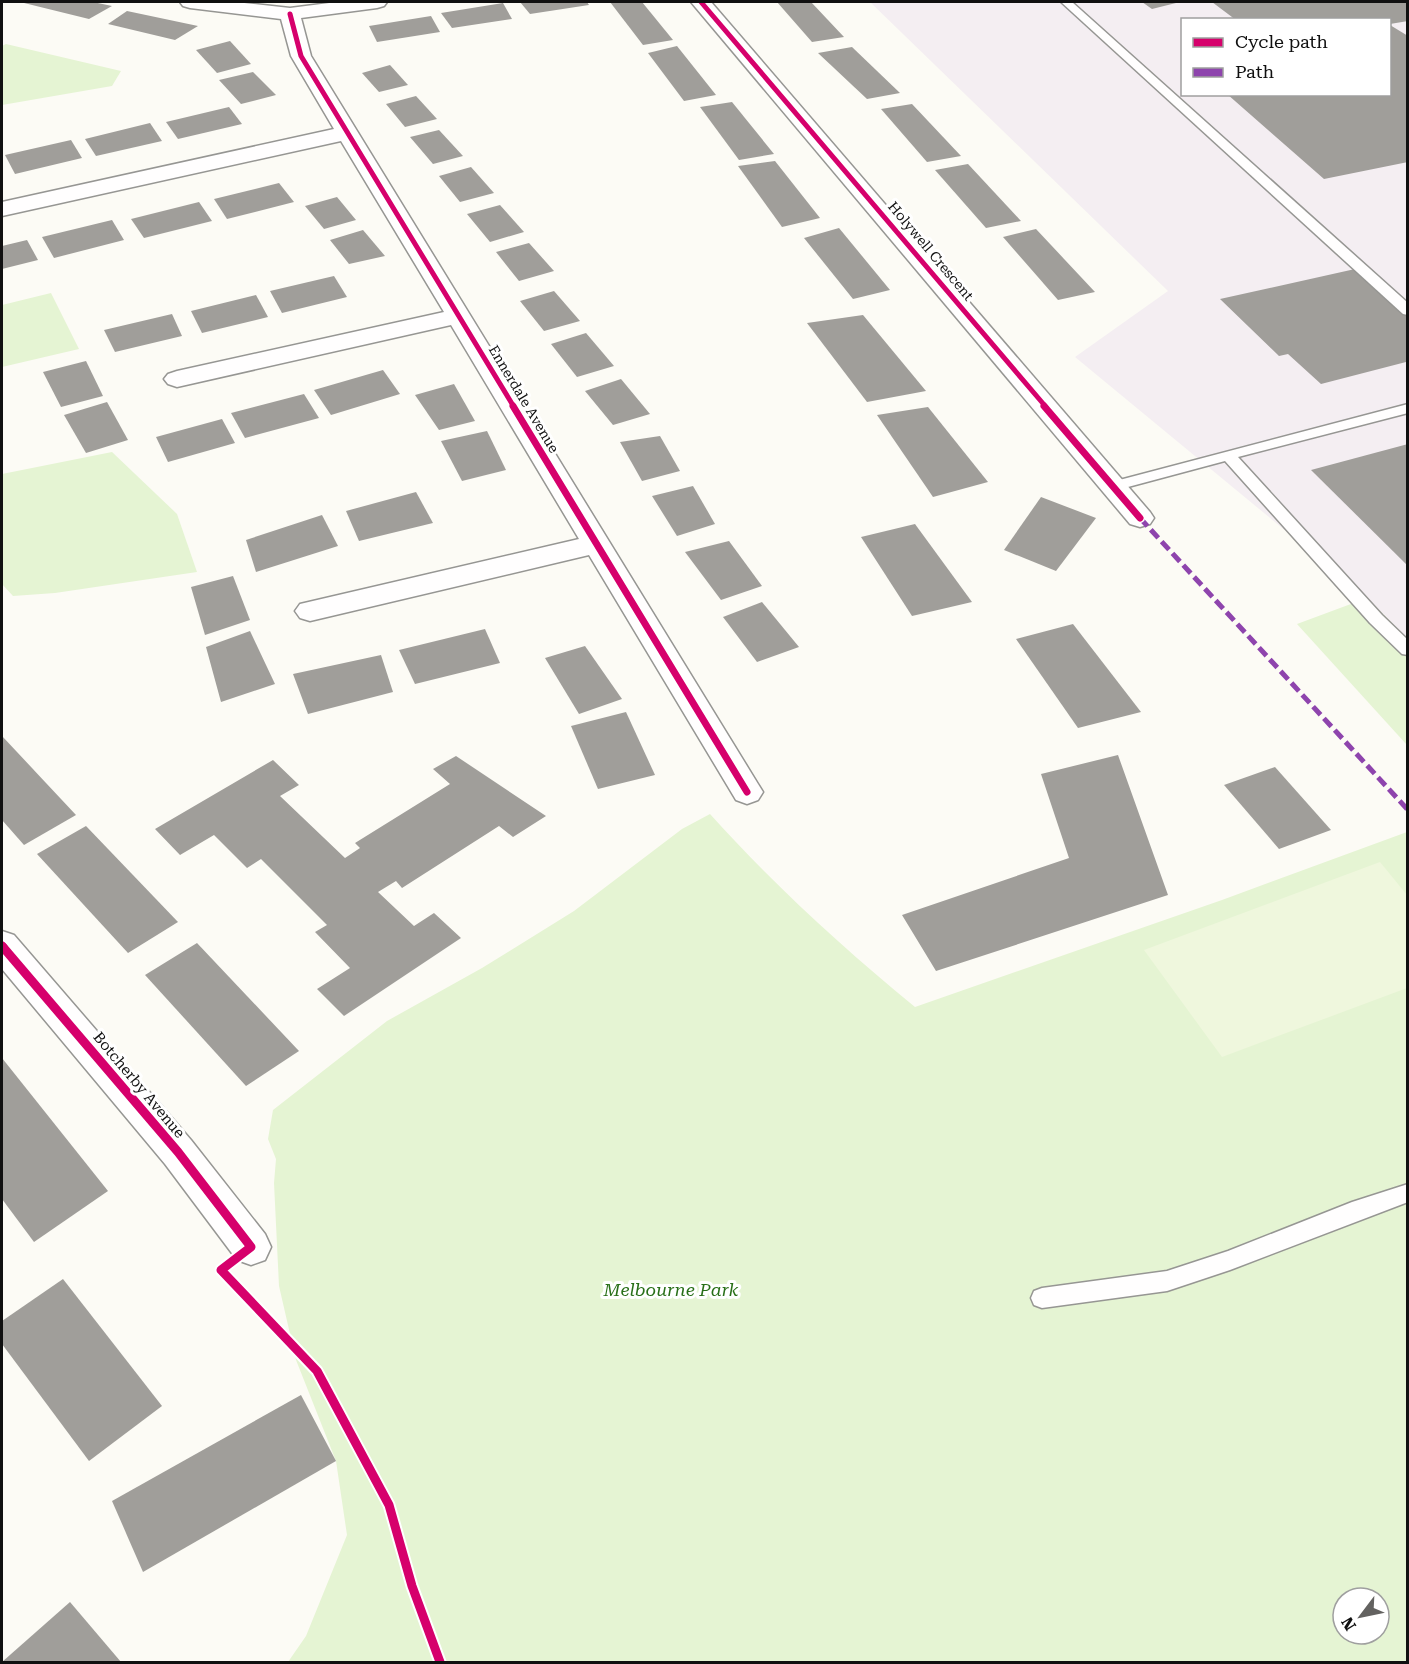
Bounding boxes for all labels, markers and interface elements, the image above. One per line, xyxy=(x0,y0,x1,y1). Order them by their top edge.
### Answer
legend xyxy=(1181,18,1391,96)
text: Cycle path xyxy=(1235,31,1328,52)
text: Path xyxy=(1235,61,1274,82)
street label: Holywell Crescent xyxy=(885,198,977,304)
street label: Ennerdale Avenue xyxy=(486,342,563,456)
street label: Botcherby Avenue xyxy=(89,1028,189,1142)
park label: Melbourne Park xyxy=(603,1279,739,1300)
north arrow xyxy=(1331,1586,1391,1646)
text: N xyxy=(1337,1613,1360,1634)

